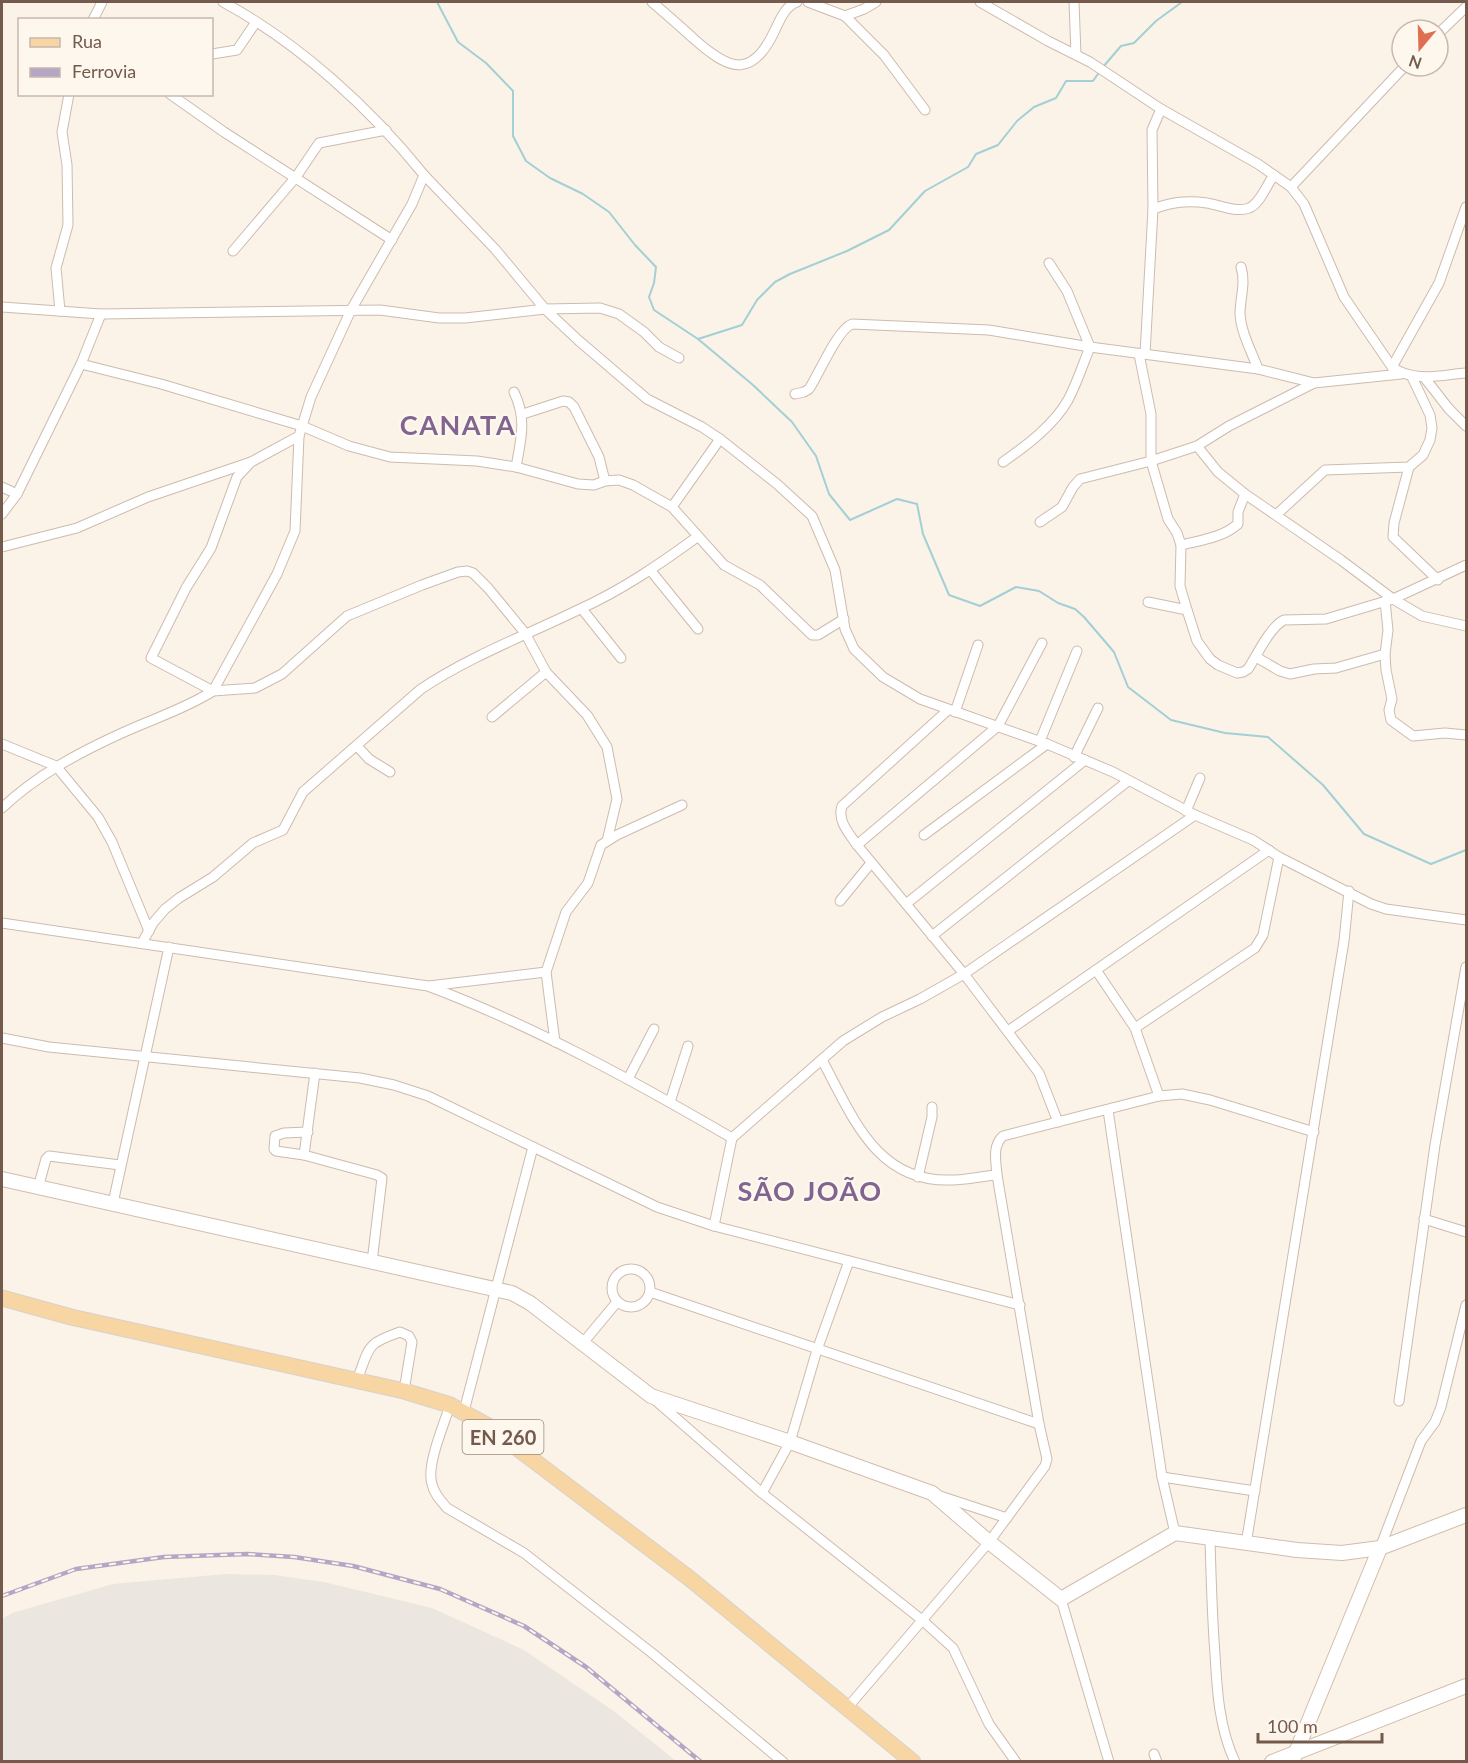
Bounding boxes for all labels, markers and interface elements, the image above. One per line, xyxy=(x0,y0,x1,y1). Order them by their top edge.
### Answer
legend xyxy=(18,18,213,96)
north arrow xyxy=(1390,18,1450,78)
text: Rua xyxy=(72,30,102,52)
text: N xyxy=(1406,52,1424,74)
text: Ferrovia xyxy=(72,60,136,82)
district label: CANATA xyxy=(400,408,516,441)
district label: SÃO JOÃO xyxy=(737,1174,883,1207)
road number: EN 260 xyxy=(462,1420,544,1454)
scale bar xyxy=(1258,1706,1382,1744)
text: 100 m xyxy=(1267,1715,1318,1737)

